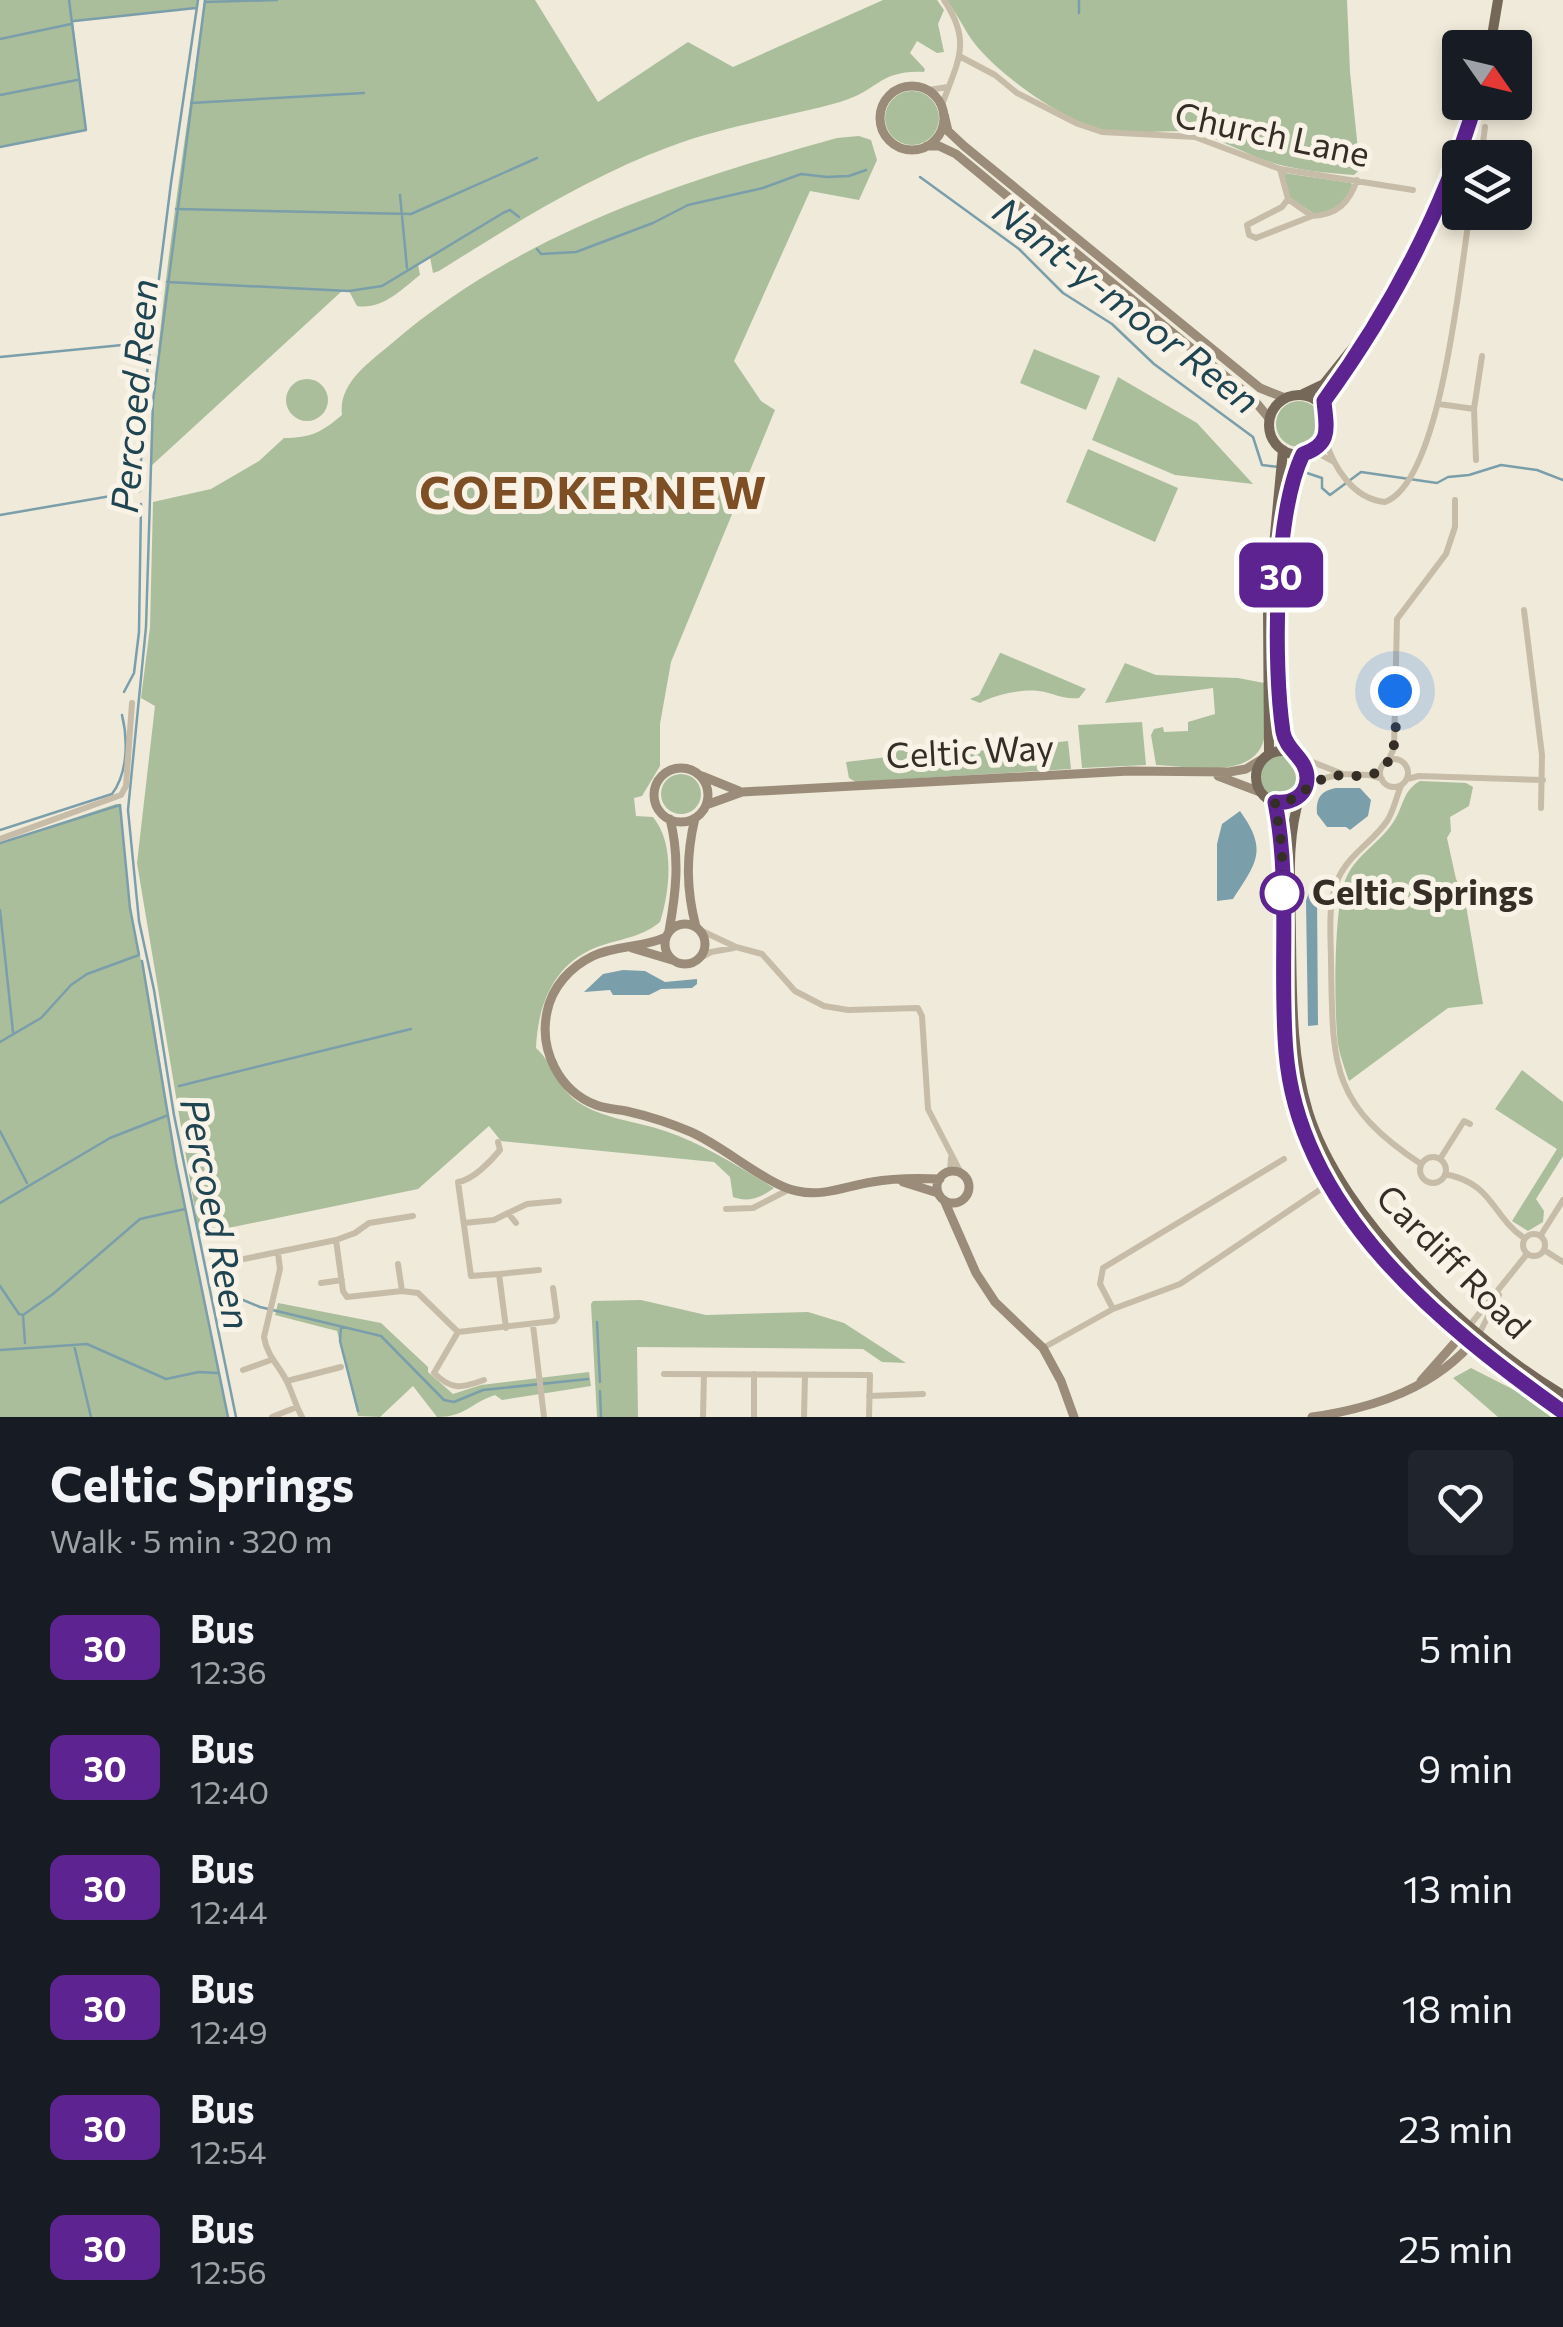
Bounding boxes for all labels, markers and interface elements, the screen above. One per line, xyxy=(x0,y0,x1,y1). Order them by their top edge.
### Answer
north arrow xyxy=(1442,30,1532,120)
map controls xyxy=(1442,30,1532,230)
street label: Church Lane xyxy=(1171,91,1374,174)
button: layers xyxy=(1442,140,1532,230)
water label: Nant-y-moor Reen xyxy=(985,186,1270,423)
water label: Percoed Reen xyxy=(99,277,166,515)
district label: COEDKERNEW xyxy=(419,463,769,518)
line badge: 30 xyxy=(1236,542,1326,608)
text: 30 xyxy=(1259,554,1303,597)
your location xyxy=(1370,666,1420,716)
street label: Celtic Way xyxy=(885,724,1055,775)
place label: Celtic Springs xyxy=(1312,869,1534,912)
marker: Celtic Springs xyxy=(1261,872,1303,914)
water label: Percoed Reen xyxy=(172,1094,263,1333)
street label: Cardiff Road xyxy=(1369,1174,1541,1346)
button: heart xyxy=(1408,1450,1513,1555)
text: Celtic Springs xyxy=(50,1453,354,1512)
text: Walk · 5 min · 320 m xyxy=(50,1520,333,1560)
text: Bus xyxy=(190,1604,255,1651)
text: 5 min xyxy=(1419,1624,1513,1671)
text: 30 xyxy=(83,1626,127,1669)
text: 12:36 xyxy=(190,1651,267,1691)
text: Bus xyxy=(190,1724,255,1771)
text: 9 min xyxy=(1418,1744,1513,1791)
text: 30 xyxy=(83,1746,127,1789)
text: 12:40 xyxy=(190,1771,269,1811)
text: Bus xyxy=(190,1844,255,1891)
text: 13 min xyxy=(1403,1864,1513,1911)
text: 30 xyxy=(83,1866,127,1909)
text: 12:44 xyxy=(190,1891,267,1931)
text: Bus xyxy=(190,1964,255,2011)
text: 18 min xyxy=(1402,1984,1513,2031)
text: 30 xyxy=(83,1986,127,2029)
text: 12:49 xyxy=(190,2011,268,2051)
text: Bus xyxy=(190,2084,255,2131)
text: 23 min xyxy=(1398,2104,1513,2151)
text: 30 xyxy=(83,2106,127,2149)
text: 12:54 xyxy=(190,2131,267,2171)
text: Bus xyxy=(190,2204,255,2251)
text: 25 min xyxy=(1398,2224,1513,2271)
text: 30 xyxy=(83,2226,127,2269)
text: 12:56 xyxy=(190,2251,267,2291)

